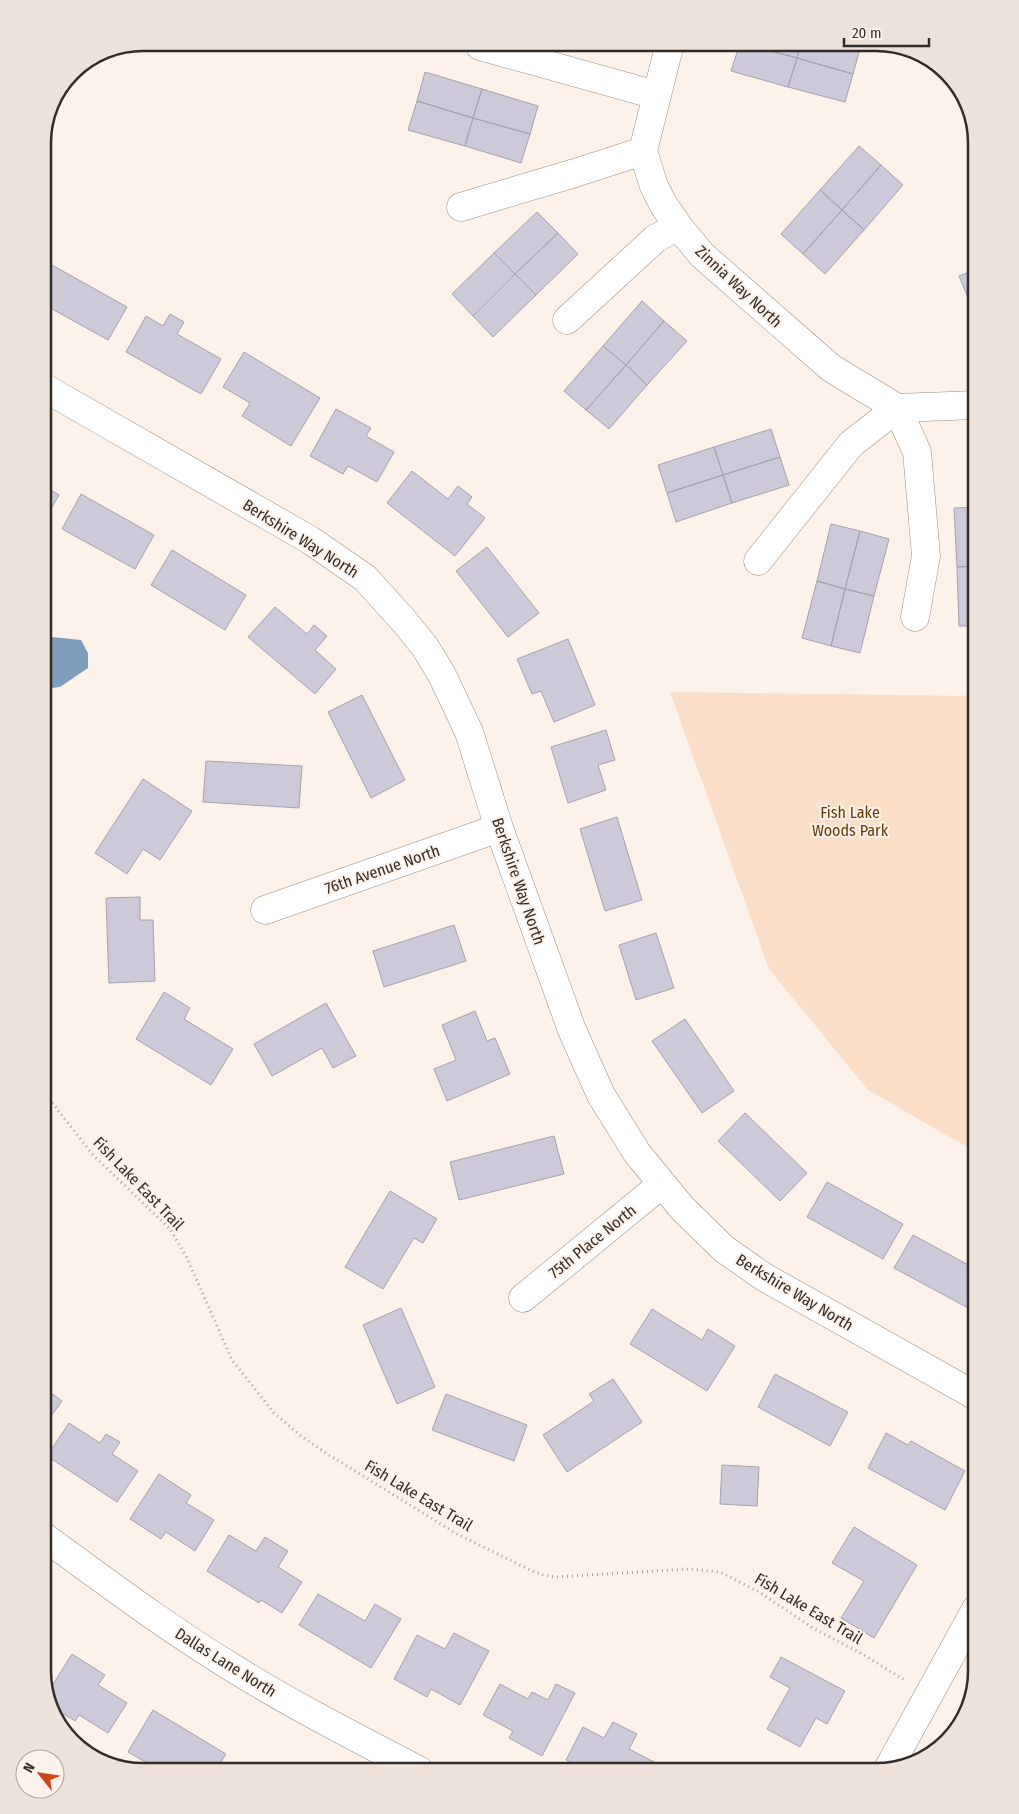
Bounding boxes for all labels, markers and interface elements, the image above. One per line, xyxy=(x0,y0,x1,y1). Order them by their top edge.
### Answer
scale bar xyxy=(844,15,929,47)
text: 20 m xyxy=(852,24,882,42)
street label: Zinnia Way North xyxy=(691,241,786,331)
street label: Berkshire Way North xyxy=(239,495,362,582)
park label: Fish Lake Woods Park xyxy=(812,803,889,840)
street label: Berkshire Way North xyxy=(488,815,549,947)
street label: 76th Avenue North xyxy=(322,841,442,898)
street label: Fish Lake East Trail xyxy=(89,1133,188,1234)
street label: 75th Place North xyxy=(545,1200,640,1282)
street label: Berkshire Way North xyxy=(733,1250,857,1335)
street label: Fish Lake East Trail xyxy=(361,1456,476,1535)
street label: Fish Lake East Trail xyxy=(751,1569,866,1648)
street label: Dallas Lane North xyxy=(172,1624,280,1701)
north arrow xyxy=(15,1749,65,1799)
text: N xyxy=(20,1760,39,1776)

